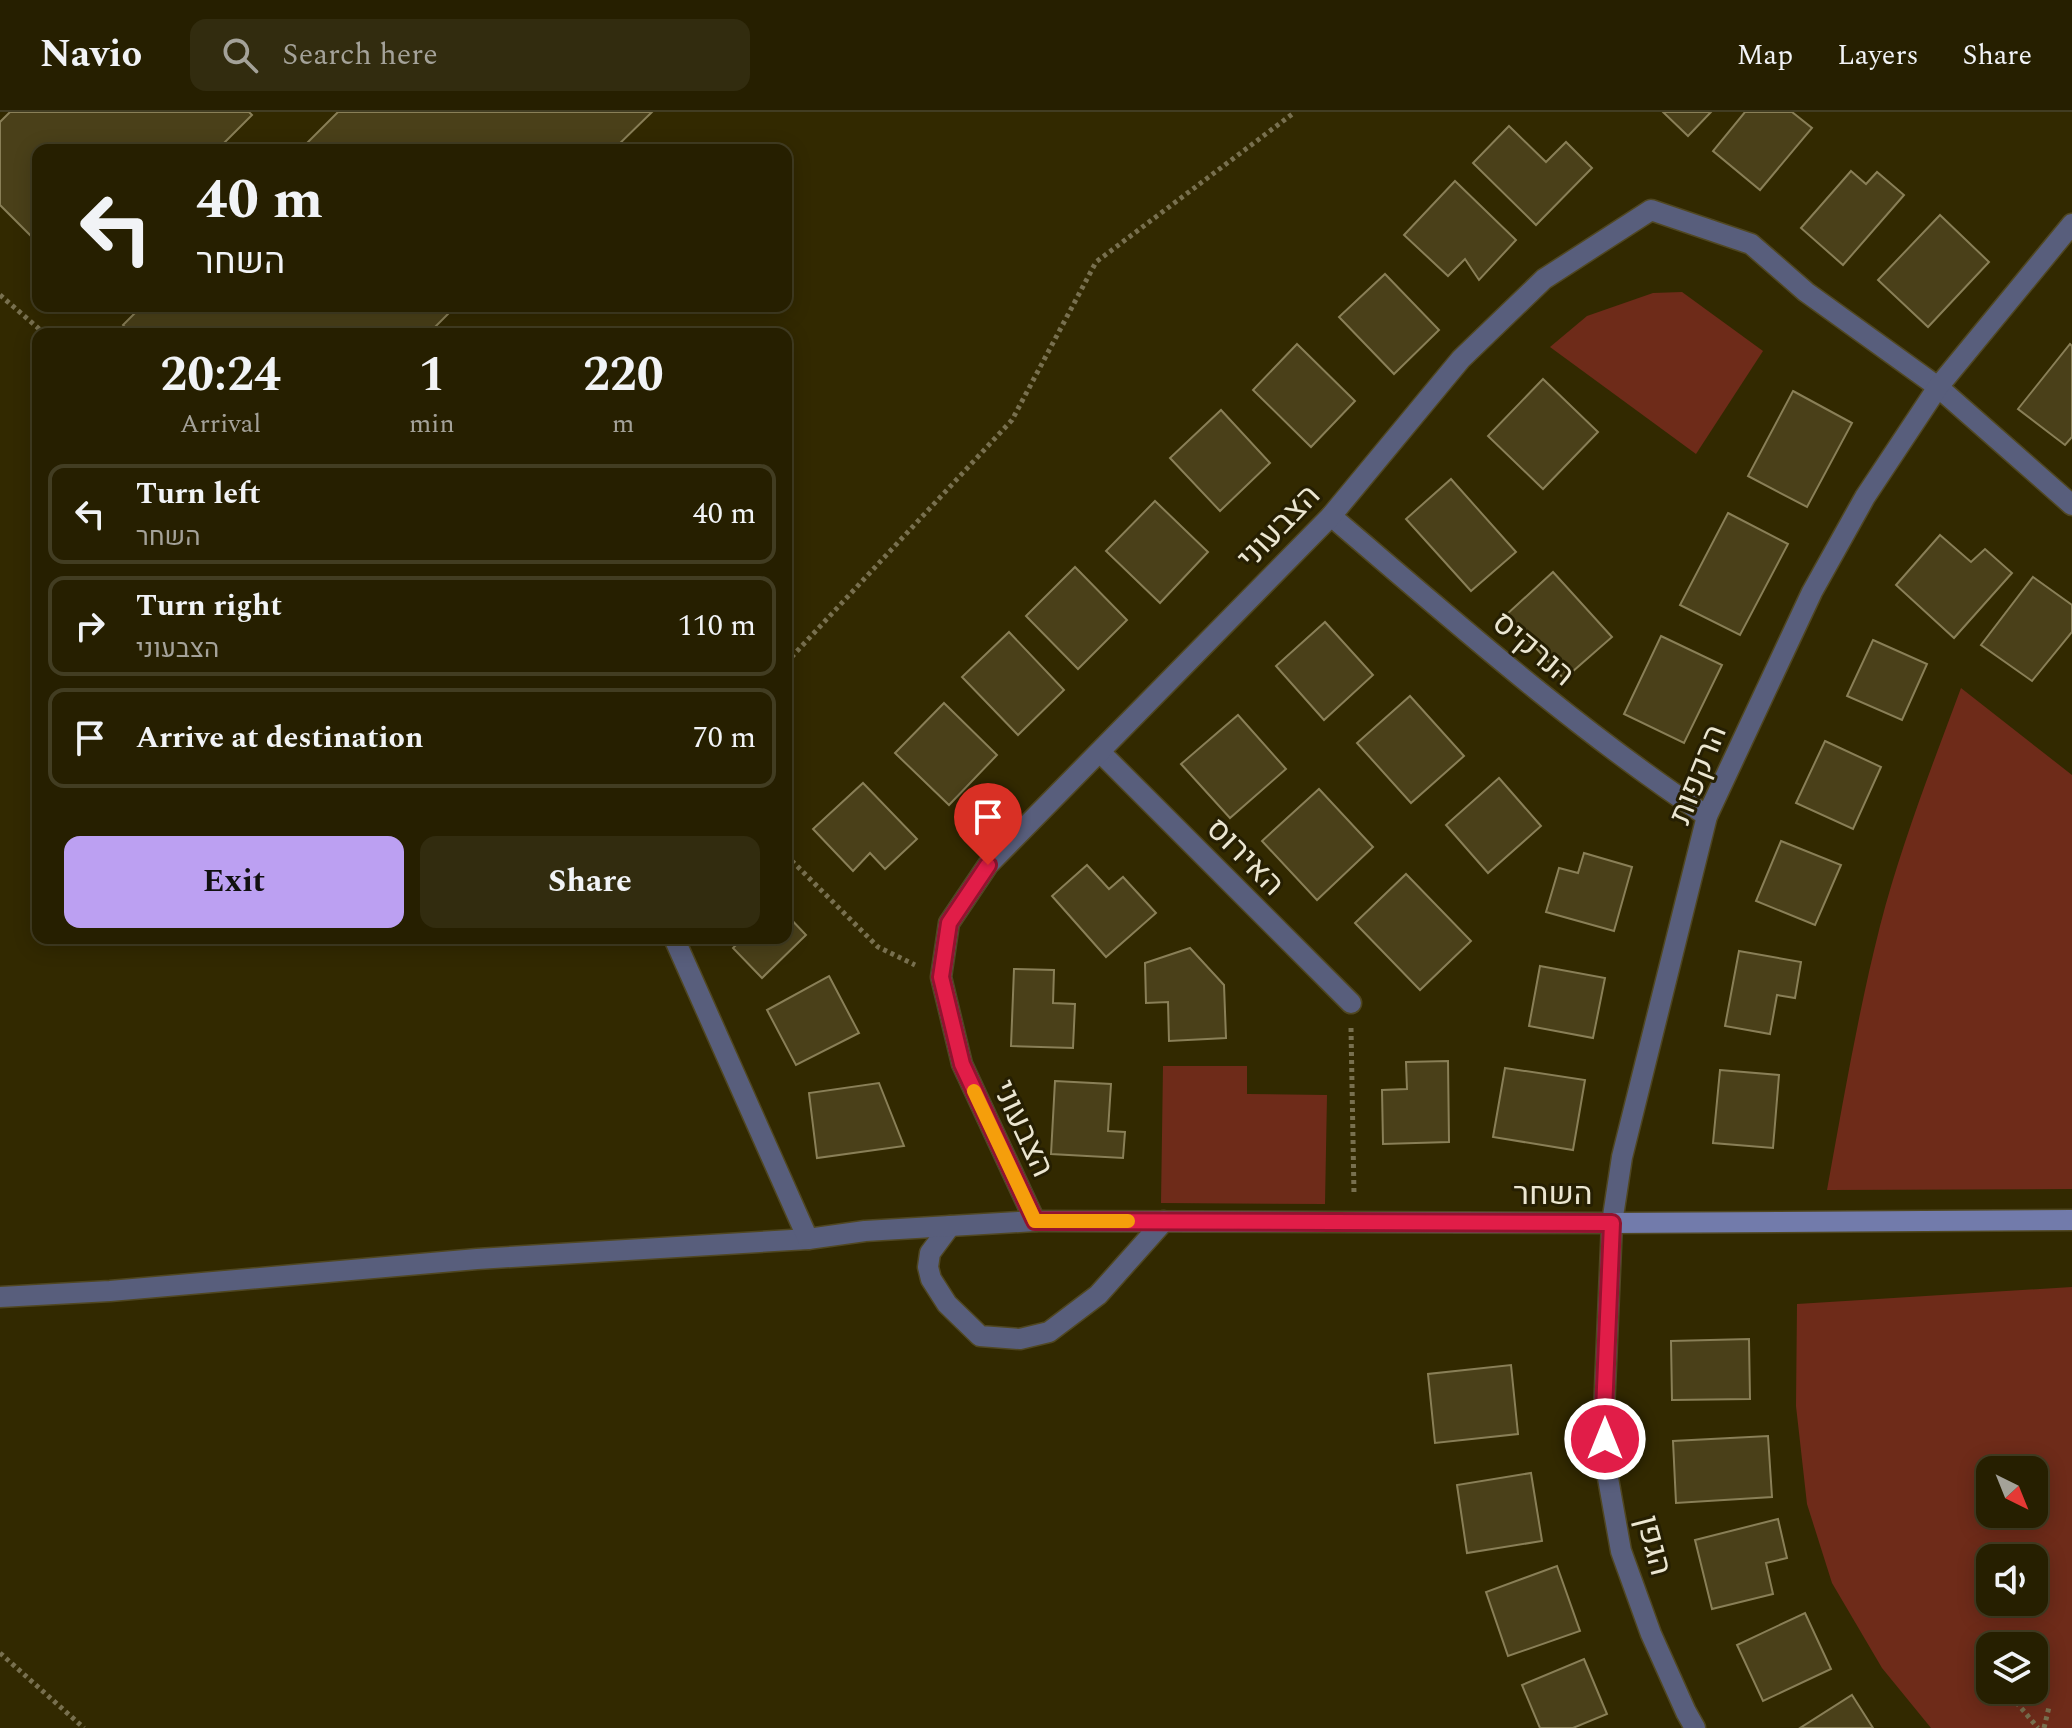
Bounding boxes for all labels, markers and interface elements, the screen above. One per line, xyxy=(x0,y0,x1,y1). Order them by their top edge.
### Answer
search box xyxy=(190,19,750,91)
text: Navio xyxy=(40,26,142,84)
text: Search here xyxy=(282,32,438,78)
icon: search xyxy=(218,33,262,77)
text: Map xyxy=(1737,34,1793,77)
text: Layers xyxy=(1837,34,1919,77)
text: Share xyxy=(1963,34,2032,77)
text: 40 m xyxy=(196,158,323,243)
icon: left xyxy=(64,176,168,280)
text: השחר xyxy=(196,235,285,290)
text: 20:24 xyxy=(160,339,281,412)
text: 1 xyxy=(418,339,445,412)
text: 220 xyxy=(583,339,664,412)
text: Arrival xyxy=(180,404,261,444)
text: min xyxy=(409,404,455,444)
text: m xyxy=(612,404,634,444)
text: Turn left xyxy=(136,471,261,517)
street label: הצבעוני xyxy=(1226,473,1332,581)
text: 40 m xyxy=(693,491,756,537)
icon: left xyxy=(68,492,112,536)
text: השחר xyxy=(136,517,200,557)
text: Turn right xyxy=(136,583,282,629)
street label: הנרקיס xyxy=(1480,600,1586,699)
text: 110 m xyxy=(678,603,756,649)
icon: right xyxy=(68,604,112,648)
text: הצבעוני xyxy=(136,629,219,669)
text: Arrive at destination xyxy=(136,715,423,761)
text: 70 m xyxy=(693,715,756,761)
icon: arrive xyxy=(68,716,112,760)
street label: הרקפות xyxy=(1656,717,1741,832)
pin xyxy=(954,783,1022,865)
icon: arrive xyxy=(966,795,1010,839)
street label: האירוס xyxy=(1194,806,1296,908)
button: Exit xyxy=(64,836,404,928)
button: Share xyxy=(420,836,760,928)
street label: הצבעוני xyxy=(979,1072,1066,1185)
street label: השחר xyxy=(1513,1170,1593,1219)
position arrow xyxy=(1563,1397,1647,1481)
north arrow xyxy=(1976,1456,2048,1528)
map controls xyxy=(1976,1456,2048,1704)
street label: הגפן xyxy=(1622,1510,1685,1581)
button: sound xyxy=(1976,1544,2048,1616)
button: layers xyxy=(1976,1632,2048,1704)

